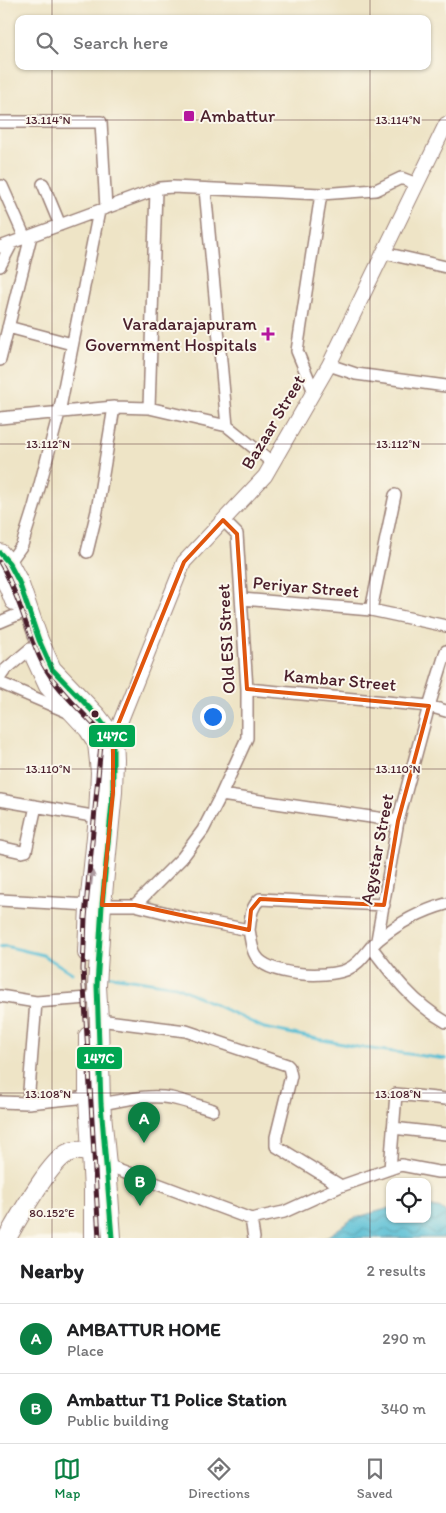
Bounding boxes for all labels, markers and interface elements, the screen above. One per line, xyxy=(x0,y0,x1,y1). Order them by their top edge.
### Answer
search box xyxy=(15,15,431,70)
icon: search xyxy=(33,29,61,57)
text: Search here xyxy=(73,31,168,54)
place label: Ambattur xyxy=(200,105,276,127)
marker: Ambattur xyxy=(182,109,196,123)
text: 13.114°N xyxy=(25,113,71,127)
text: 13.114°N xyxy=(375,113,421,127)
place label: Varadarajapuram Government Hospitals xyxy=(85,313,257,356)
marker: Varadarajapuram Government Hospitals xyxy=(261,327,275,341)
street label: Bazaar Street xyxy=(236,371,310,473)
text: 13.112°N xyxy=(26,437,70,451)
text: 13.112°N xyxy=(376,437,420,451)
street label: Periyar Street xyxy=(252,571,360,603)
street label: Old ESI Street xyxy=(212,583,240,695)
street label: Kambar Street xyxy=(283,664,398,696)
your location xyxy=(200,704,226,730)
unlabelled marker xyxy=(90,709,100,719)
line badge: 147C xyxy=(88,724,136,748)
text: 147C xyxy=(97,728,127,745)
text: 13.110°N xyxy=(25,762,71,776)
text: 13.110°N xyxy=(375,762,421,776)
street label: Agystar Street xyxy=(355,792,399,906)
one-way arrow xyxy=(88,870,96,886)
line badge: 147C xyxy=(76,1046,123,1070)
text: 147C xyxy=(84,1050,114,1067)
text: 13.108°N xyxy=(25,1087,71,1101)
text: 13.108°N xyxy=(375,1087,421,1101)
pin: A xyxy=(128,1102,160,1143)
pin: B xyxy=(124,1165,156,1206)
map controls xyxy=(386,1178,431,1223)
button: locate xyxy=(386,1178,431,1223)
text: 80.152°E xyxy=(29,1206,75,1220)
text: Nearby xyxy=(20,1258,84,1283)
text: 2 results xyxy=(366,1261,426,1280)
text: AMBATTUR HOME xyxy=(67,1318,221,1341)
text: A xyxy=(31,1329,41,1348)
text: 290 m xyxy=(382,1329,426,1348)
text: Place xyxy=(67,1341,104,1360)
text: Ambattur T1 Police Station xyxy=(67,1388,287,1411)
text: B xyxy=(31,1399,41,1418)
text: 340 m xyxy=(381,1399,426,1418)
text: Public building xyxy=(67,1411,169,1430)
tab: Map xyxy=(53,1455,81,1502)
tab: Directions xyxy=(188,1455,250,1502)
tab: Saved xyxy=(357,1455,393,1502)

